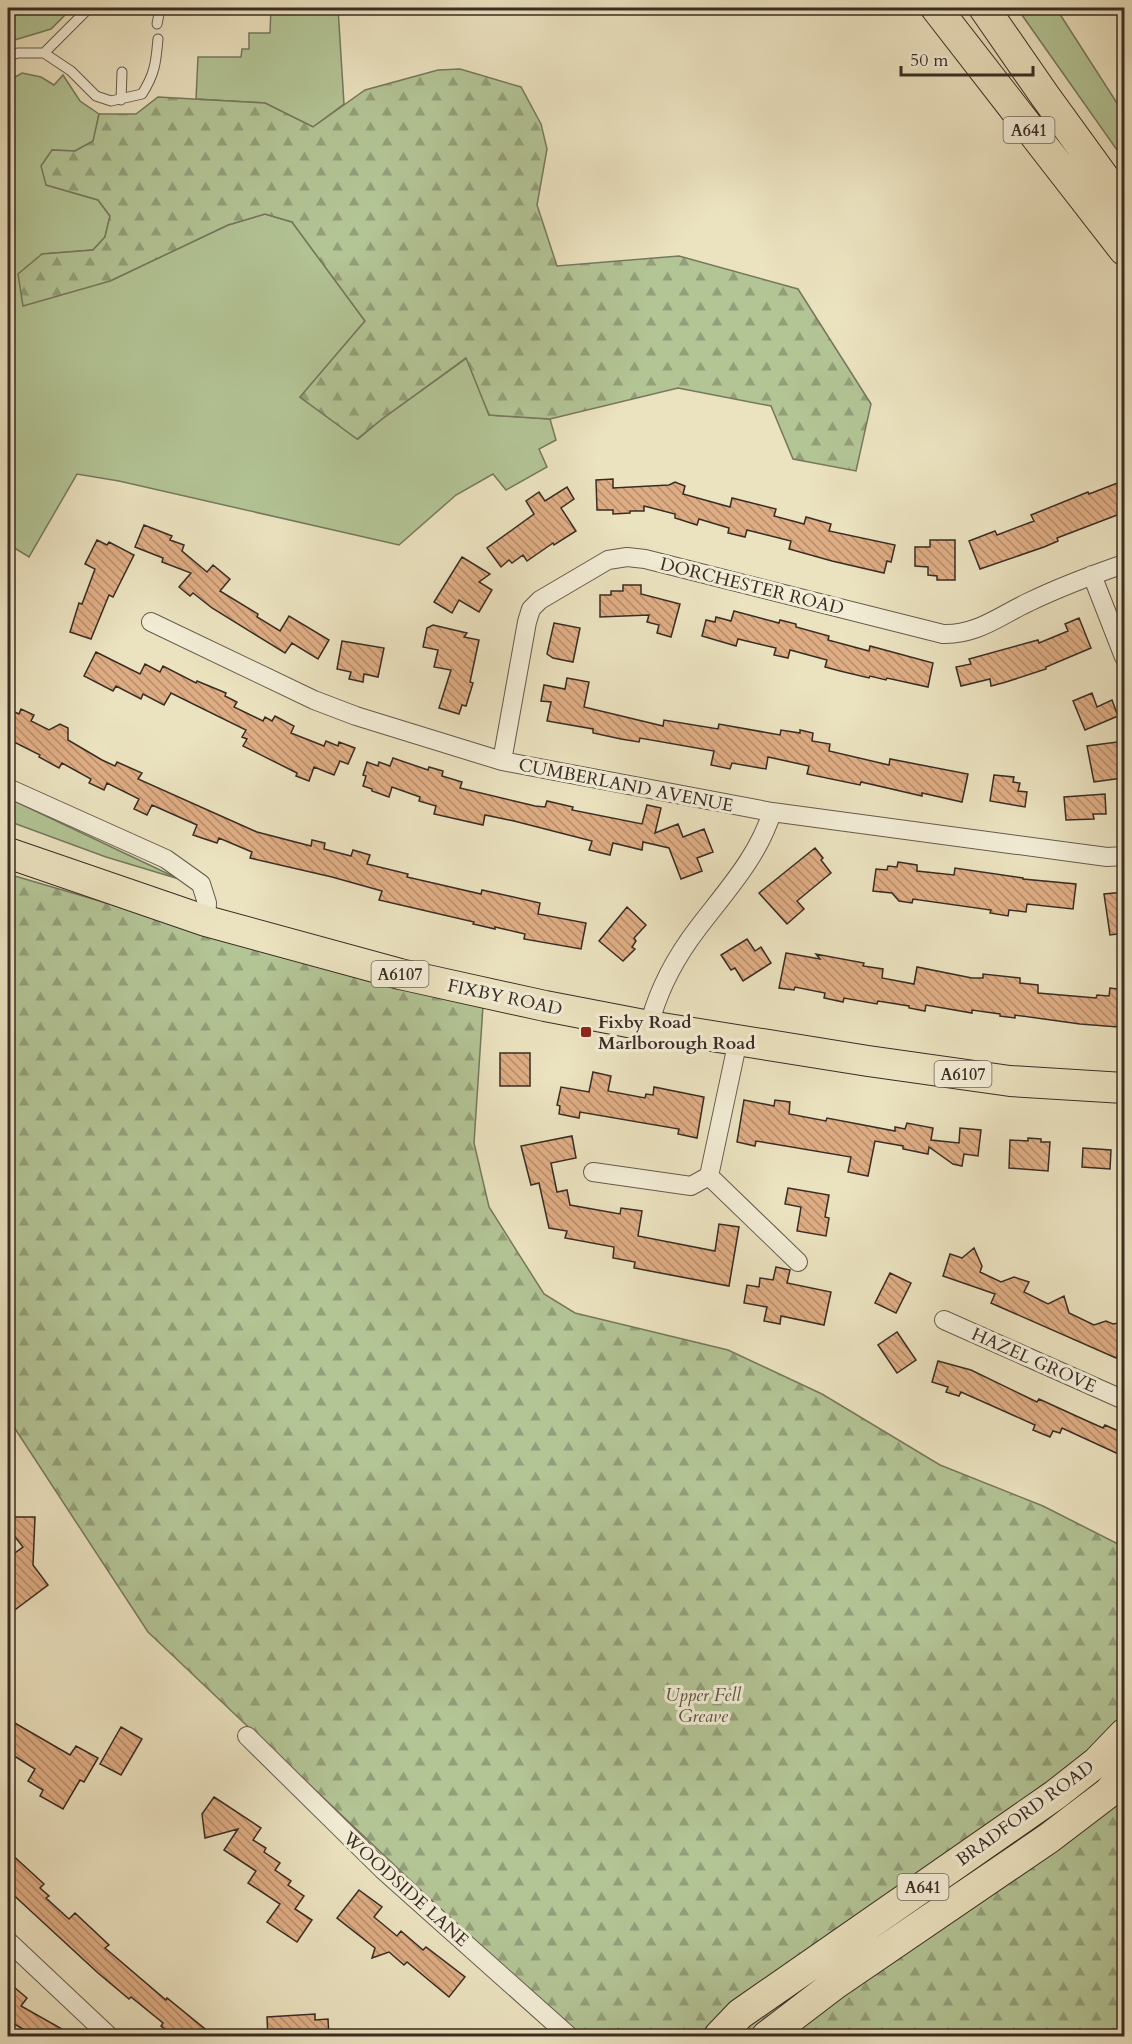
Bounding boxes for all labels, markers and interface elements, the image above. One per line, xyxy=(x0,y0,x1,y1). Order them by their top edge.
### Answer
scale bar xyxy=(901,39,1033,77)
text: 50 m xyxy=(910,48,949,73)
road number: A641 xyxy=(1004,117,1054,143)
street label: DORCHESTER ROAD xyxy=(657,552,846,621)
street label: CUMBERLAND AVENUE xyxy=(516,752,735,819)
road number: A6107 xyxy=(372,961,428,987)
street label: FIXBY ROAD xyxy=(445,973,564,1022)
place label: Fixby Road Marlborough Road xyxy=(598,1010,756,1056)
marker: Fixby Road Marlborough Road xyxy=(579,1025,593,1039)
road number: A6107 xyxy=(934,1061,992,1087)
street label: HAZEL GROVE xyxy=(967,1322,1100,1399)
park label: Upper Fell Greave xyxy=(665,1683,742,1729)
street label: BRADFORD ROAD xyxy=(951,1755,1100,1872)
street label: WOODSIDE LANE xyxy=(337,1825,474,1953)
road number: A641 xyxy=(898,1874,948,1900)

